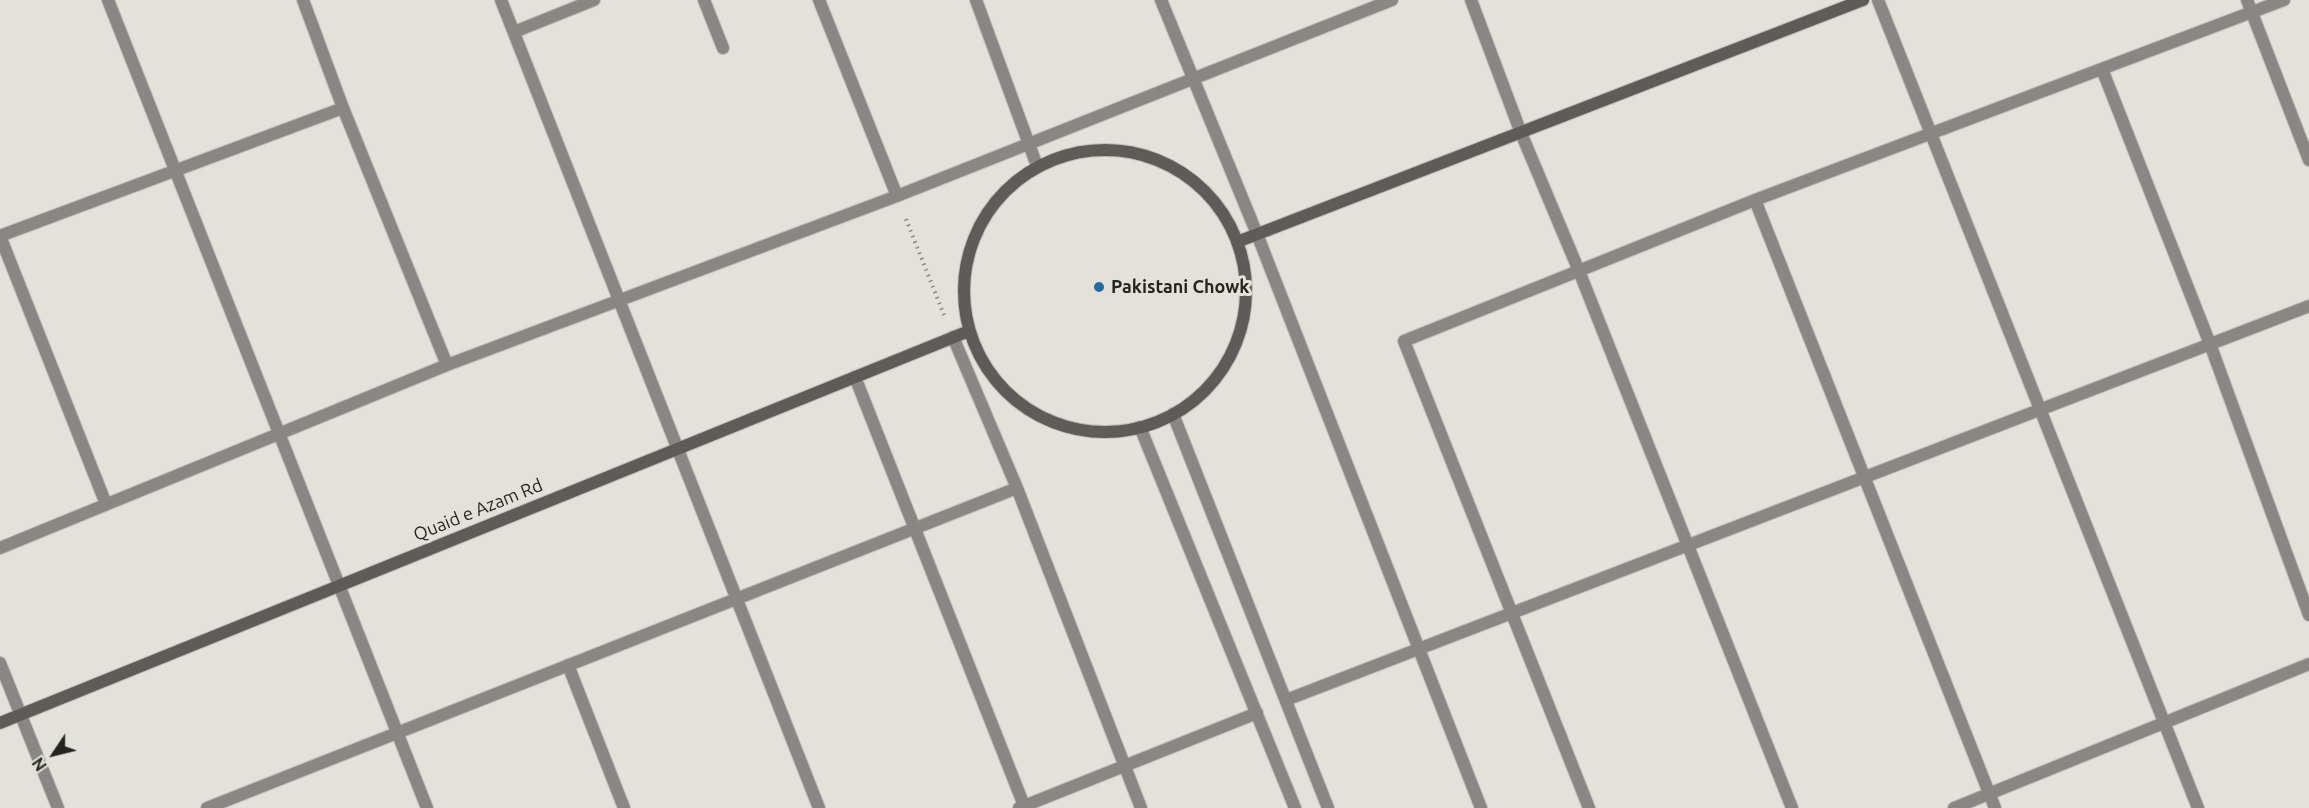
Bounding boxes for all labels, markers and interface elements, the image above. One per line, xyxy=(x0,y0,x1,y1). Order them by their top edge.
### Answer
place label: Pakistani Chowk xyxy=(1111,276,1249,298)
marker: Pakistani Chowk xyxy=(1092,280,1106,294)
street label: Quaid e Azam Rd xyxy=(410,474,546,546)
north arrow xyxy=(24,724,84,784)
text: N xyxy=(28,754,50,774)

